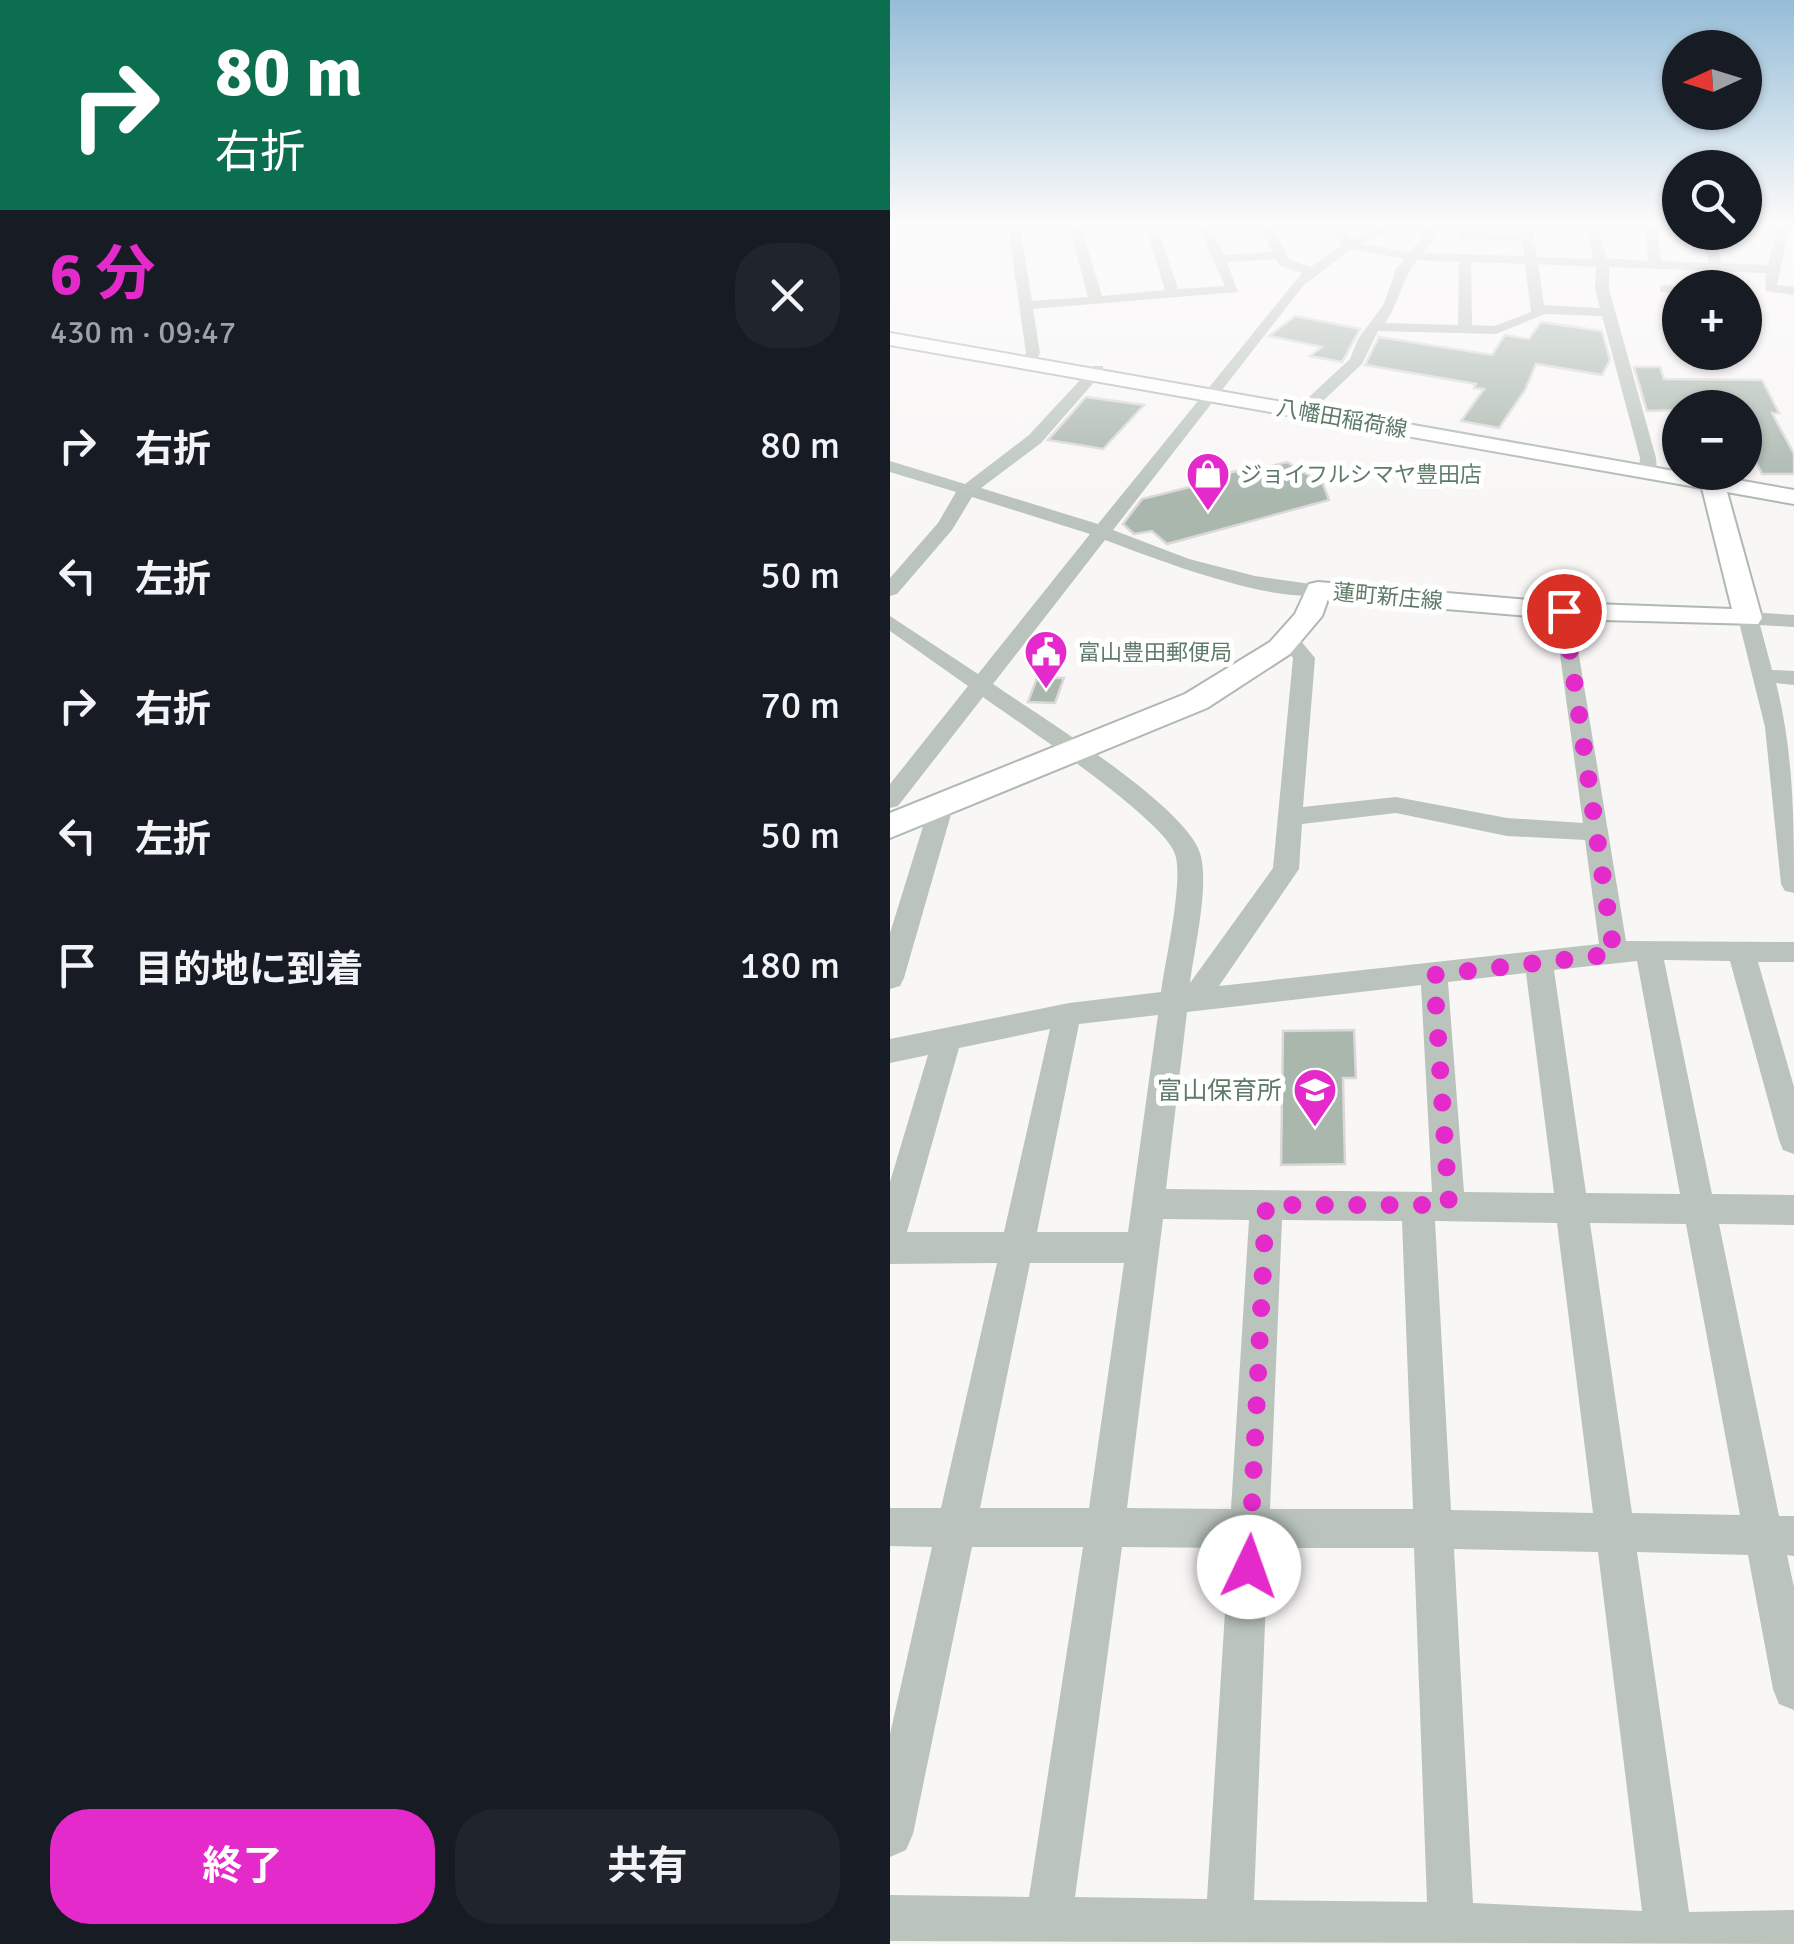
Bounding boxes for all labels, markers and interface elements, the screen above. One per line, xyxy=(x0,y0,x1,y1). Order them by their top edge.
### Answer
text: 80 m xyxy=(215,29,363,115)
north arrow xyxy=(1662,30,1762,130)
map controls xyxy=(1662,30,1762,490)
icon: right xyxy=(50,40,180,170)
text: 右折 xyxy=(215,125,305,180)
button: search xyxy=(1662,150,1762,250)
text: 6 分 xyxy=(50,238,156,312)
button: close xyxy=(735,243,840,348)
button: + xyxy=(1662,270,1762,370)
text: 430 m · 09:47 xyxy=(50,313,236,352)
button: − xyxy=(1662,390,1762,490)
street label: 八幡田稲荷線 xyxy=(1275,394,1409,443)
icon: right xyxy=(50,418,105,473)
text: 80 m xyxy=(760,422,840,469)
text: 右折 xyxy=(135,426,211,473)
shop icon: ジョイフルシマヤ豊田店 xyxy=(1185,451,1231,512)
place label: ジョイフルシマヤ豊田店 xyxy=(1240,461,1482,488)
icon: left xyxy=(50,548,105,603)
text: 50 m xyxy=(760,552,840,599)
text: 左折 xyxy=(135,556,211,603)
pin xyxy=(1522,569,1607,654)
street label: 蓮町新庄線 xyxy=(1332,578,1444,615)
icon: arrive xyxy=(1537,584,1592,639)
public building icon: 富山豊田郵便局 xyxy=(1023,629,1069,690)
place label: 富山豊田郵便局 xyxy=(1078,639,1232,666)
icon: right xyxy=(50,678,105,733)
text: 70 m xyxy=(760,682,840,729)
text: 右折 xyxy=(135,686,211,733)
icon: left xyxy=(50,808,105,863)
text: 50 m xyxy=(760,812,840,859)
text: 左折 xyxy=(135,816,211,863)
icon: arrive xyxy=(50,938,105,993)
text: 180 m xyxy=(740,942,840,989)
text: 目的地に到着 xyxy=(135,946,363,993)
school or university icon: 富山保育所 xyxy=(1292,1067,1338,1128)
place label: 富山保育所 xyxy=(1157,1075,1282,1106)
position arrow xyxy=(1197,1515,1301,1619)
button: 終了 xyxy=(50,1809,435,1924)
button: 共有 xyxy=(455,1809,840,1924)

